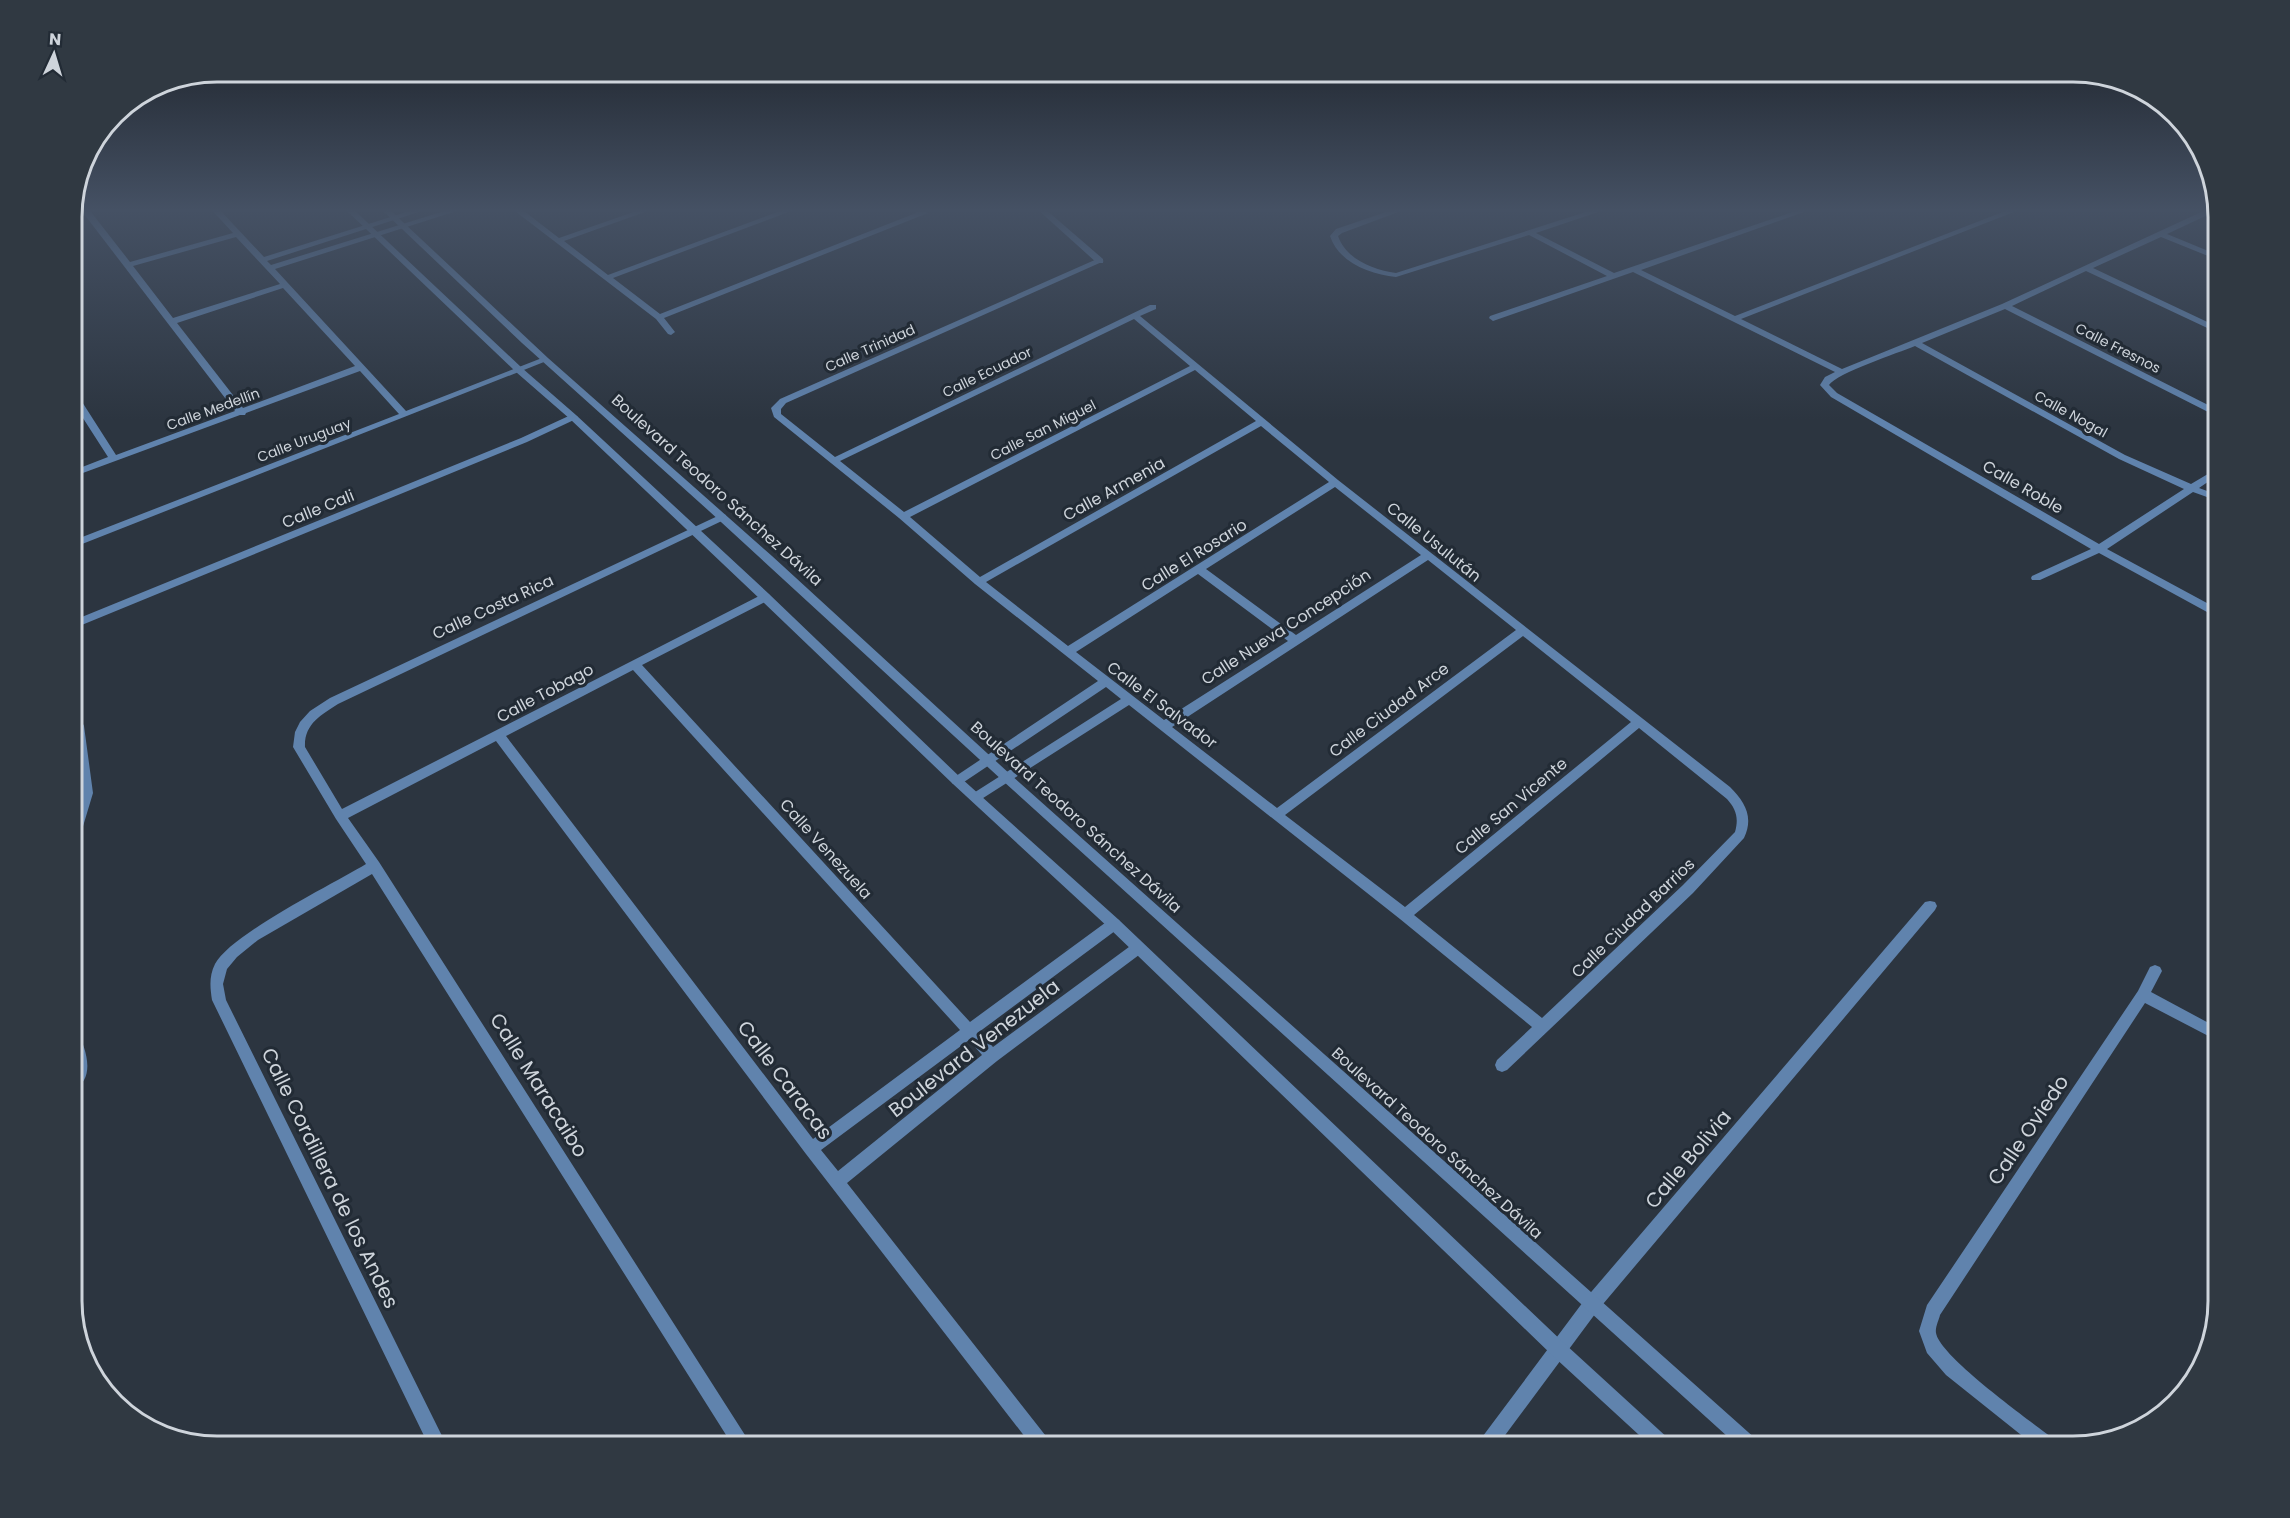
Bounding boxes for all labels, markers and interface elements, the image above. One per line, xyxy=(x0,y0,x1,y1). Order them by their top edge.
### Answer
north arrow xyxy=(24,24,84,84)
text: N xyxy=(48,28,62,51)
street label: Calle Fresnos xyxy=(2072,318,2164,378)
street label: Calle Trinidad xyxy=(822,319,918,377)
street label: Calle Ecuador xyxy=(939,342,1035,402)
street label: Calle Medellín xyxy=(164,383,262,435)
street label: Calle Nogal xyxy=(2031,386,2111,442)
street label: Boulevard Teodoro Sánchez Dávila xyxy=(606,389,828,591)
street label: Calle San Miguel xyxy=(987,395,1099,465)
street label: Calle Uruguay xyxy=(254,413,354,467)
street label: Calle Armenia xyxy=(1059,451,1169,527)
street label: Calle Roble xyxy=(1978,455,2068,519)
street label: Calle Cali xyxy=(278,484,358,534)
street label: Calle Usulután xyxy=(1382,497,1486,587)
street label: Calle El Rosario xyxy=(1137,513,1251,597)
street label: Calle Nueva Concepción xyxy=(1197,563,1375,691)
street label: Calle Costa Rica xyxy=(429,569,557,645)
street label: Calle El Salvador xyxy=(1102,656,1222,754)
street label: Calle Ciudad Arce xyxy=(1324,657,1454,763)
street label: Calle Tobago xyxy=(492,658,598,728)
street label: Boulevard Teodoro Sánchez Dávila xyxy=(965,716,1187,918)
street label: Calle San Vicente xyxy=(1450,752,1572,860)
street label: Calle Venezuela xyxy=(775,794,877,904)
street label: Calle Ciudad Barrios xyxy=(1566,853,1700,983)
street label: Boulevard Venezuela xyxy=(883,972,1065,1124)
street label: Calle Maracaibo xyxy=(483,1008,595,1162)
street label: Calle Caracas xyxy=(731,1015,839,1145)
street label: Boulevard Teodoro Sánchez Dávila xyxy=(1326,1042,1548,1244)
street label: Calle Cordillera de los Andes xyxy=(255,1043,405,1313)
street label: Calle Oviedo xyxy=(1981,1069,2075,1191)
street label: Calle Bolivia xyxy=(1638,1104,1738,1214)

